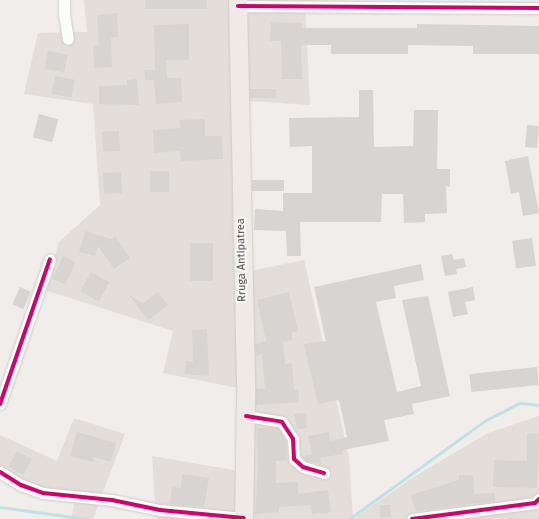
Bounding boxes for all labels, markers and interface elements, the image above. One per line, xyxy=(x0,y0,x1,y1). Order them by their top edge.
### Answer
street label: Rruga Antipatrea xyxy=(235,218,249,302)

